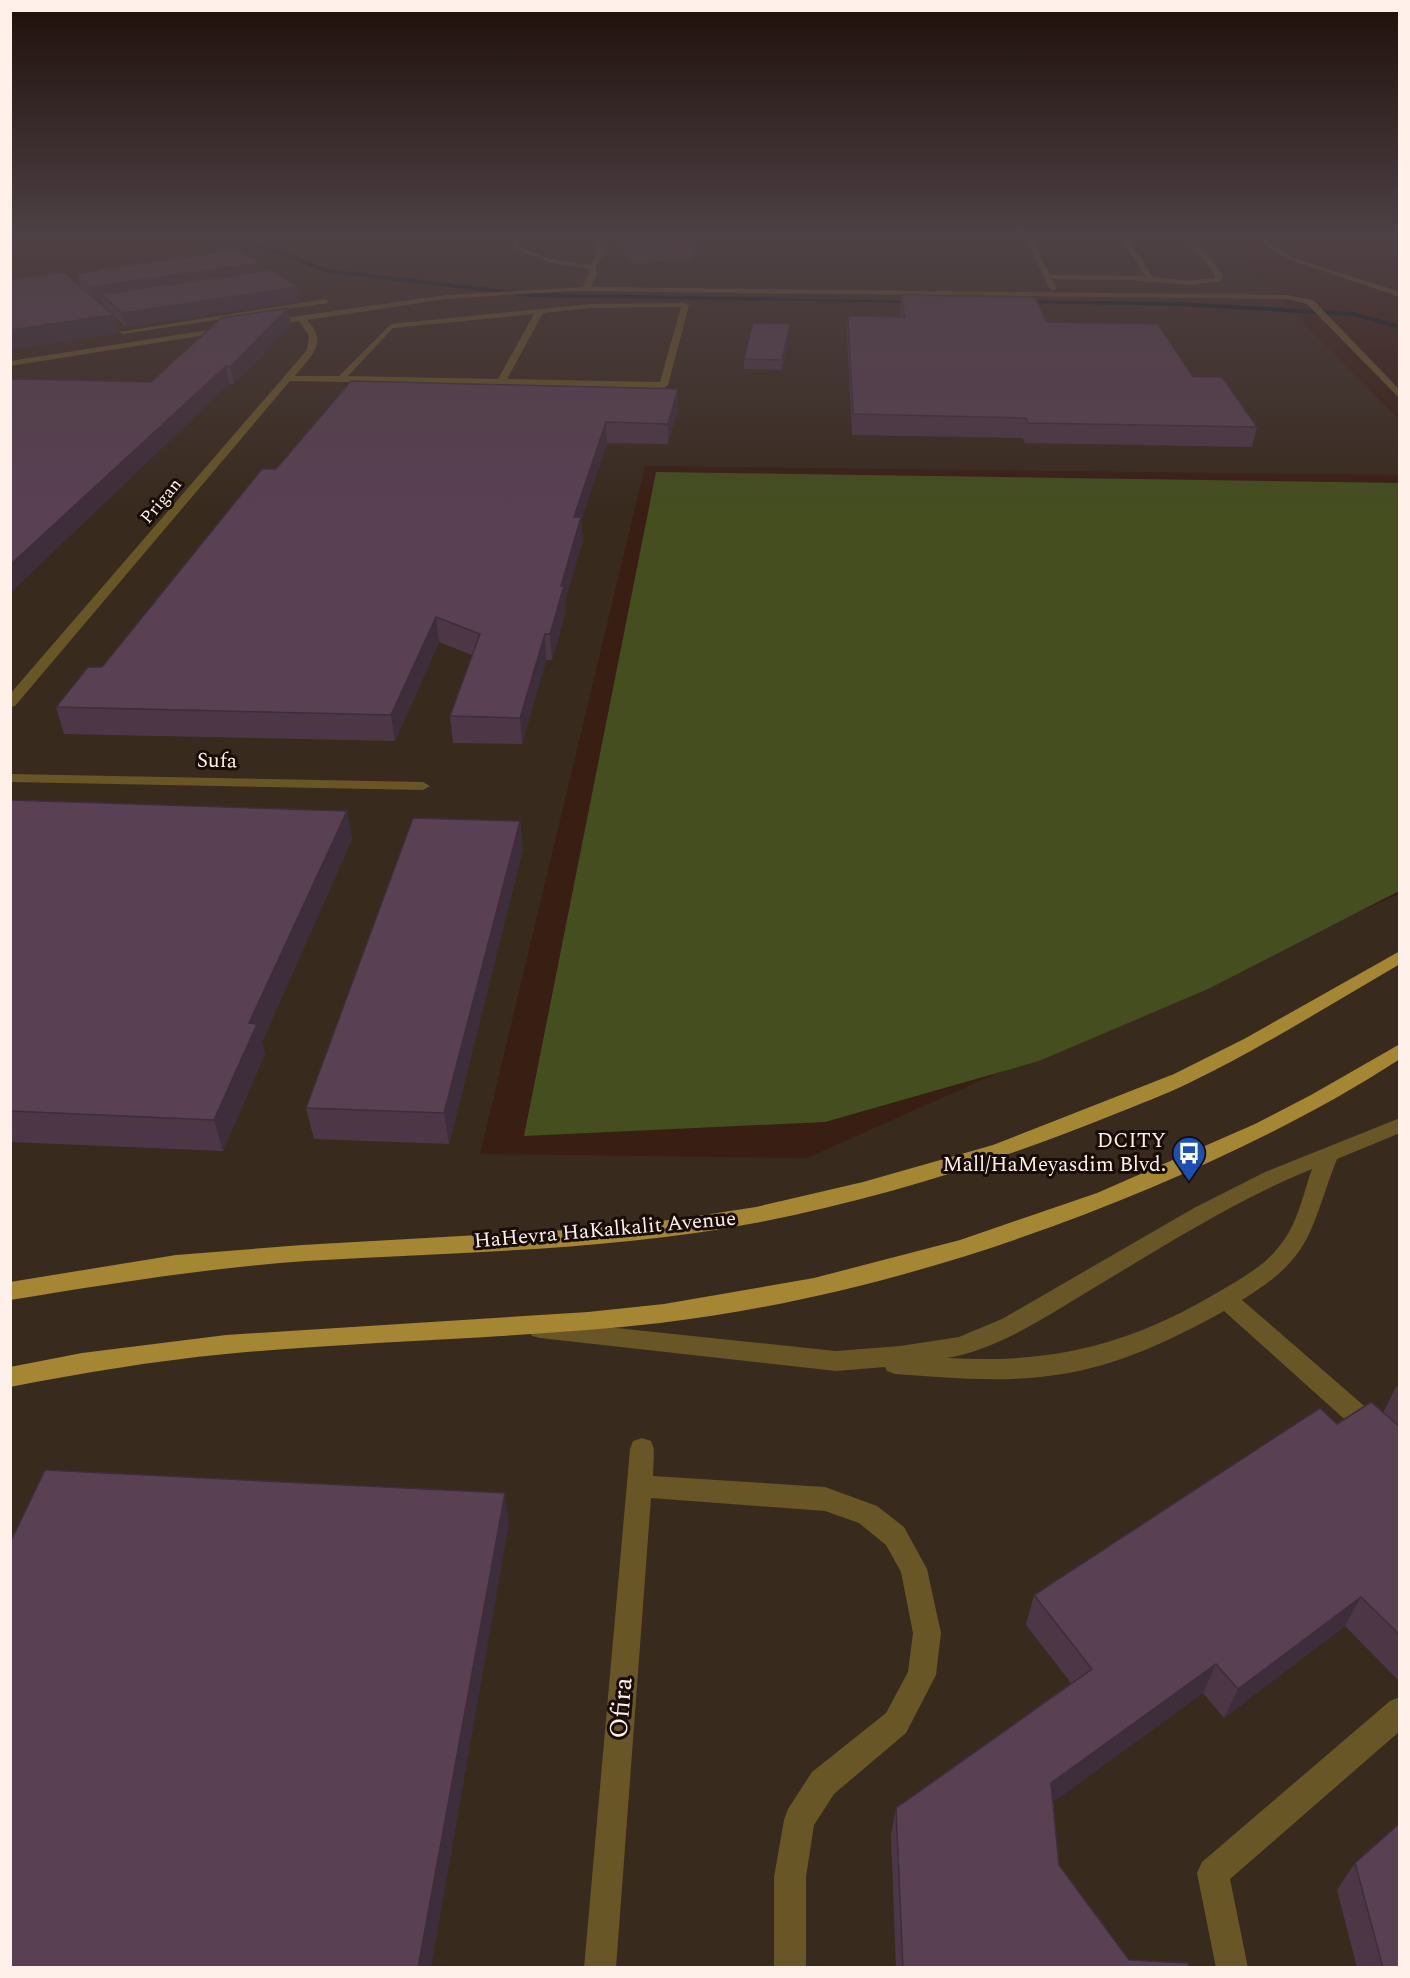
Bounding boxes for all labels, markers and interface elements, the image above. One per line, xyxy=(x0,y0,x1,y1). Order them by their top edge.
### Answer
street label: Prigan xyxy=(134,472,188,530)
street label: Sufa xyxy=(197,745,238,777)
place label: DCITY Mall/HaMeyasdim Blvd. xyxy=(943,1125,1166,1181)
bus stop icon: DCITY Mall/HaMeyasdim Blvd. xyxy=(1171,1135,1207,1182)
street label: HaHevra HaKalkalit Avenue xyxy=(472,1203,738,1257)
street label: Ofira xyxy=(598,1675,644,1740)

